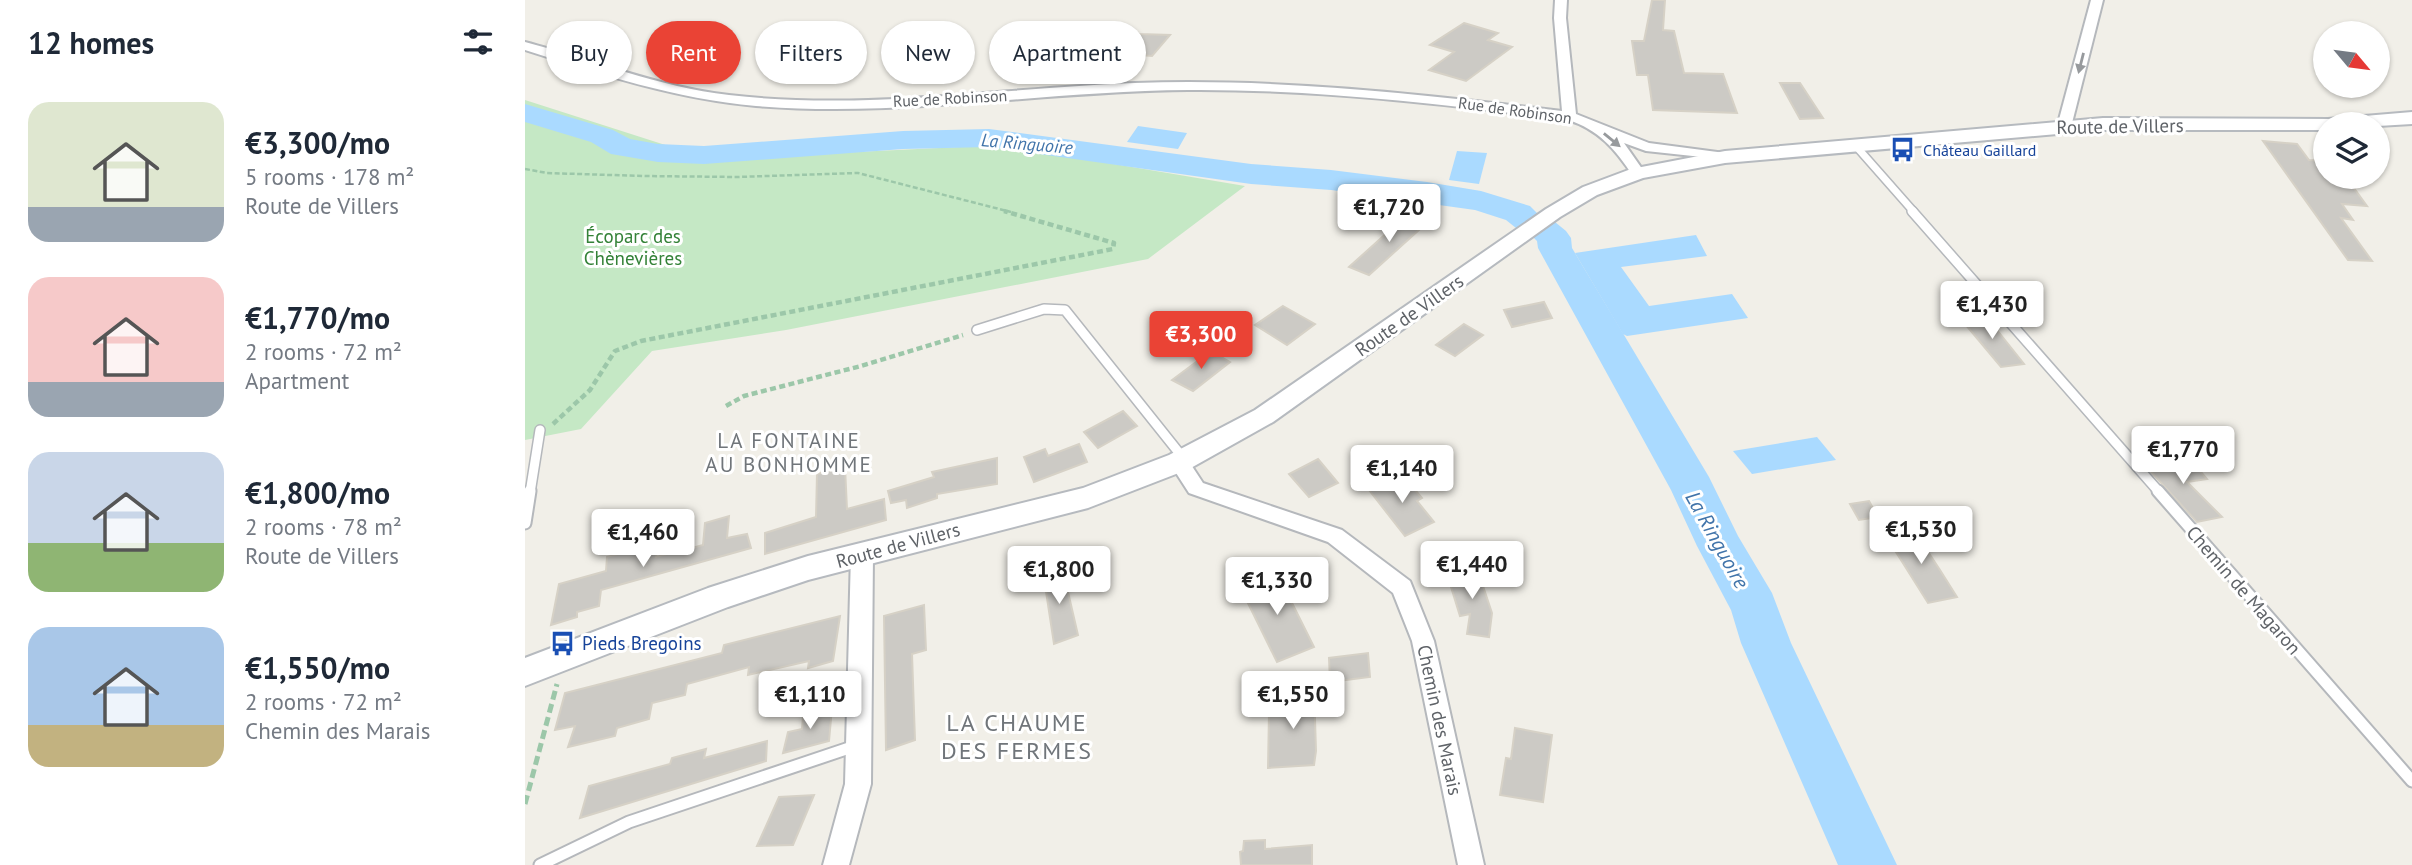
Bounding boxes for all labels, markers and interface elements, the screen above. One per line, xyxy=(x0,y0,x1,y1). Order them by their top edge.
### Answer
chip: Buy xyxy=(546,21,632,84)
chip: Rent xyxy=(646,21,741,84)
chip: Filters xyxy=(755,21,867,84)
chip: New xyxy=(881,21,975,84)
chip: Apartment xyxy=(989,21,1146,84)
north arrow xyxy=(2313,21,2391,98)
map controls xyxy=(2313,21,2390,189)
text: 12 homes xyxy=(28,23,154,62)
icon: filters xyxy=(459,23,497,61)
one-way arrow xyxy=(2075,52,2086,74)
street label: Rue de Robinson xyxy=(892,85,1008,111)
street label: Rue de Robinson xyxy=(1457,92,1573,128)
button: layers xyxy=(2313,112,2390,189)
street label: Route de Villers xyxy=(2056,113,2184,139)
text: €3,300/mo xyxy=(245,123,390,162)
water label: La Ringuoire xyxy=(980,128,1075,159)
icon: home xyxy=(84,130,168,214)
one-way arrow xyxy=(1603,133,1621,148)
bus stop icon: Château Gaillard xyxy=(1889,136,1917,164)
place label: Château Gaillard xyxy=(1923,140,2036,160)
text: 5 rooms · 178 m² xyxy=(245,162,414,191)
pin: €1,720 xyxy=(1332,184,1446,244)
text: Route de Villers xyxy=(245,191,399,220)
text: €1,720 xyxy=(1353,192,1425,221)
park label: Écoparc des Chènevières xyxy=(584,224,682,270)
street label: Route de Villers xyxy=(1350,269,1468,361)
pin: €1,430 xyxy=(1935,282,2049,341)
text: €1,430 xyxy=(1956,289,2028,318)
text: €1,770/mo xyxy=(245,298,390,337)
icon: home xyxy=(84,305,168,389)
pin: €3,300 xyxy=(1144,312,1258,371)
text: €3,300 xyxy=(1165,319,1237,348)
text: 2 rooms · 72 m² xyxy=(245,337,402,366)
text: Apartment xyxy=(245,366,349,395)
pin: €1,770 xyxy=(2126,426,2240,486)
district label: LA FONTAINE AU BONHOMME xyxy=(705,427,873,478)
text: €1,770 xyxy=(2147,434,2219,463)
pin: €1,140 xyxy=(1345,446,1459,505)
text: €1,140 xyxy=(1366,453,1438,482)
text: €1,800/mo xyxy=(245,473,390,512)
icon: home xyxy=(84,480,168,564)
water label: La Ringuoire xyxy=(1680,486,1755,593)
pin: €1,530 xyxy=(1864,506,1978,566)
pin: €1,460 xyxy=(586,510,700,569)
text: 2 rooms · 78 m² xyxy=(245,512,402,541)
text: €1,530 xyxy=(1885,514,1957,543)
text: €1,460 xyxy=(607,517,679,546)
street label: Route de Villers xyxy=(833,517,963,573)
street label: Chemin de Magaron xyxy=(2181,521,2307,659)
text: Route de Villers xyxy=(245,541,399,570)
pin: €1,440 xyxy=(1415,542,1529,601)
pin: €1,800 xyxy=(1002,546,1116,606)
text: €1,440 xyxy=(1436,549,1508,578)
text: €1,800 xyxy=(1023,554,1095,583)
pin: €1,330 xyxy=(1220,558,1334,617)
text: €1,330 xyxy=(1241,565,1313,594)
bus stop icon: Pieds Bregoins xyxy=(548,629,576,657)
place label: Pieds Bregoins xyxy=(582,631,702,655)
street label: Chemin des Marais xyxy=(1412,643,1468,797)
text: €1,550/mo xyxy=(245,648,390,687)
icon: home xyxy=(84,655,168,739)
pin: €1,110 xyxy=(753,672,867,731)
pin: €1,550 xyxy=(1236,672,1350,731)
text: €1,110 xyxy=(774,679,846,708)
text: €1,550 xyxy=(1257,679,1329,708)
text: 2 rooms · 72 m² xyxy=(245,687,402,716)
district label: LA CHAUME DES FERMES xyxy=(941,707,1093,766)
text: Chemin des Marais xyxy=(245,716,431,745)

